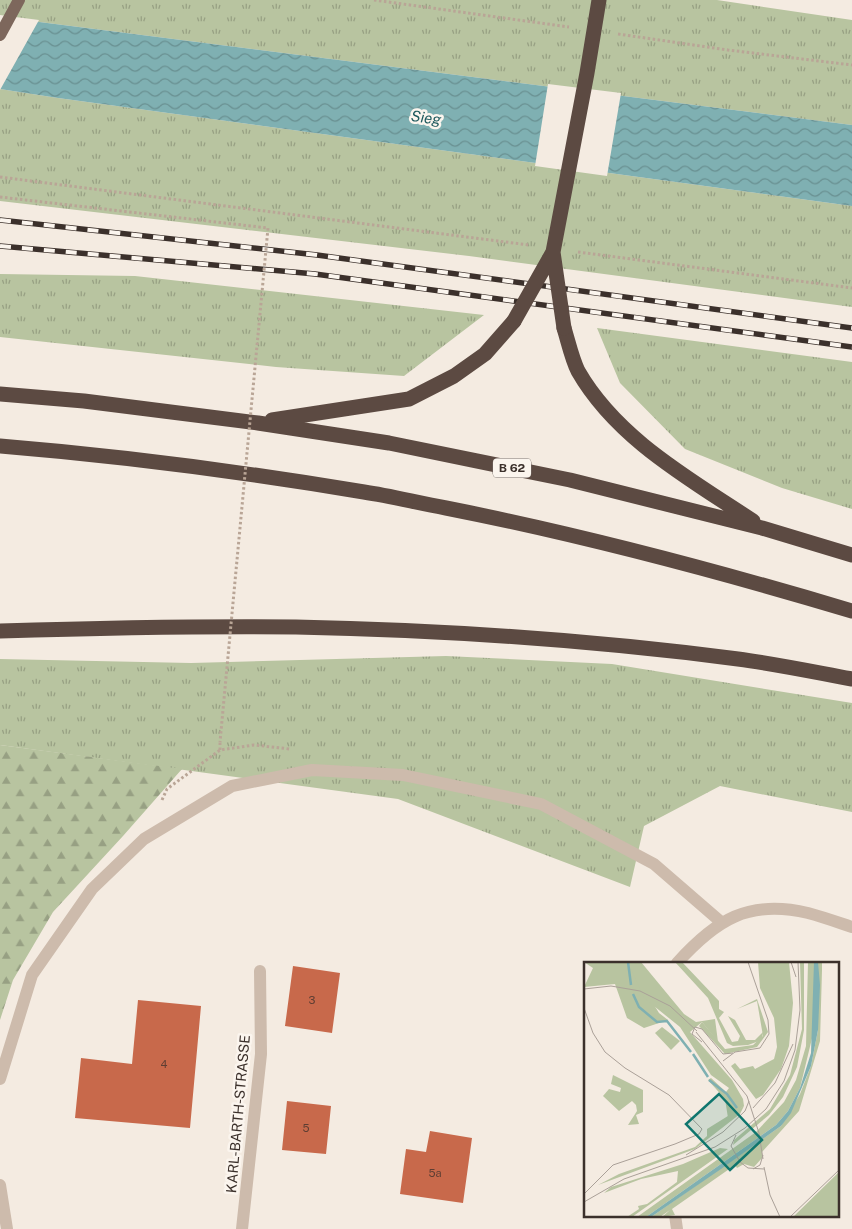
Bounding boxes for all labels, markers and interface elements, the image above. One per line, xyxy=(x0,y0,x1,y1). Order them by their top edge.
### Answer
water label: Sieg xyxy=(410,107,442,128)
road number: B 62 xyxy=(493,458,531,478)
inset map xyxy=(584,962,840,1216)
house number: 3 xyxy=(309,994,316,1006)
street label: KARL-BARTH-STRASSE xyxy=(223,1034,253,1194)
house number: 4 xyxy=(161,1058,168,1070)
house number: 5 xyxy=(302,1122,310,1134)
house number: 5a xyxy=(428,1167,442,1179)

